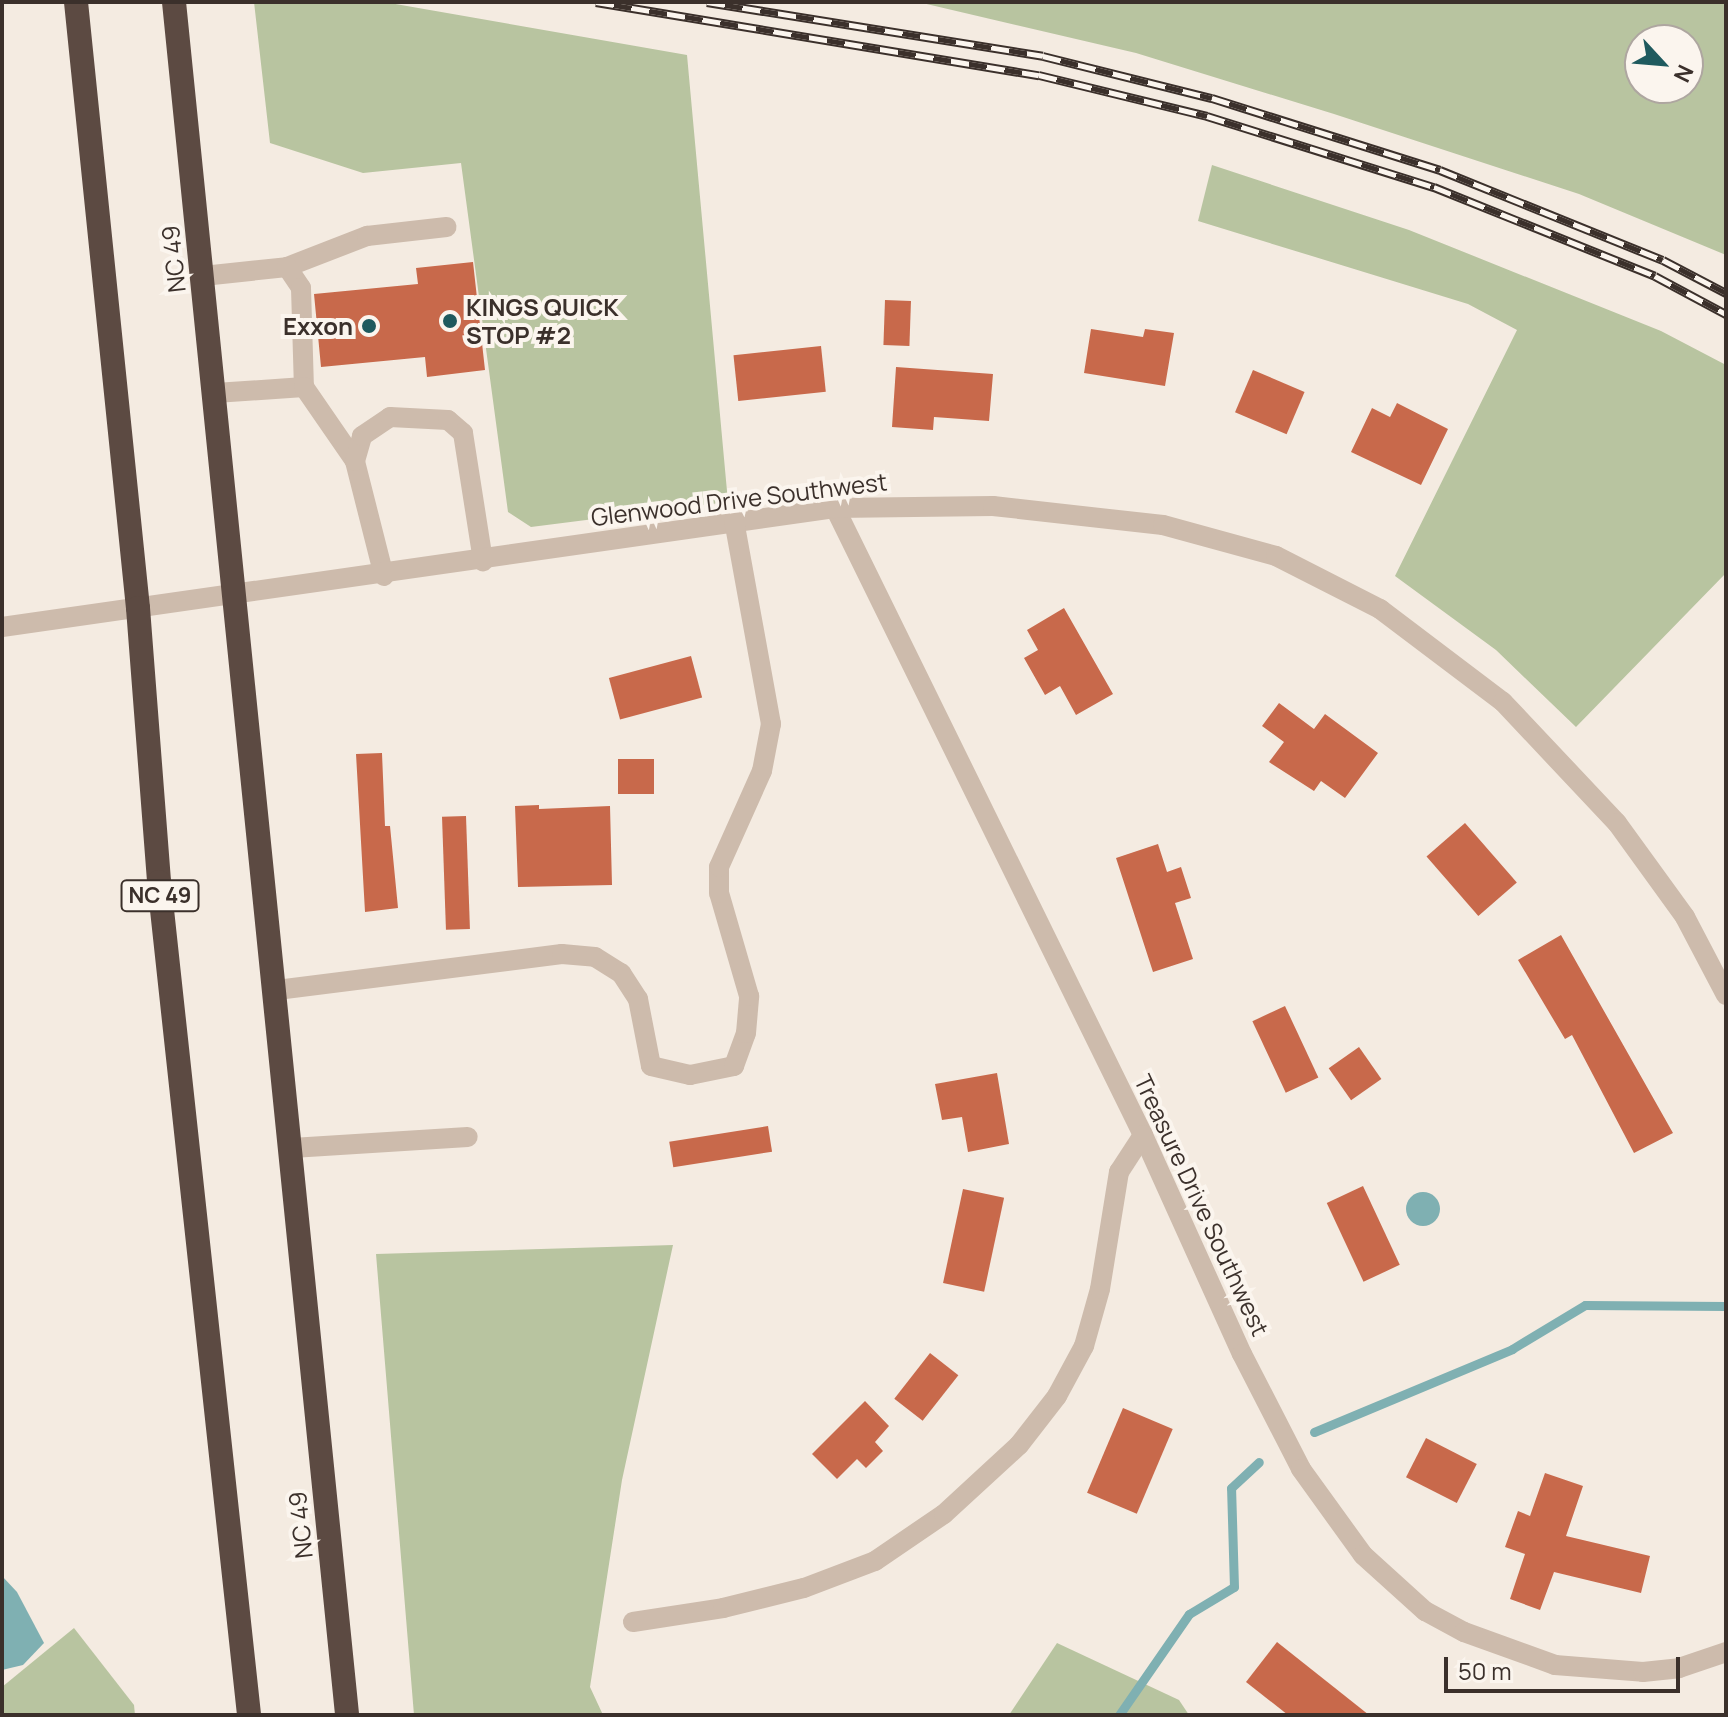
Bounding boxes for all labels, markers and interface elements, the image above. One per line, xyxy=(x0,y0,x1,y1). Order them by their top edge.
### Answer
north arrow xyxy=(1624,24,1704,104)
text: N xyxy=(1667,60,1701,87)
street label: NC 49 xyxy=(155,224,191,294)
place label: KINGS QUICK STOP #2 xyxy=(466,293,619,349)
place label: Exxon xyxy=(283,312,353,340)
marker: KINGS QUICK STOP #2 xyxy=(441,312,459,330)
marker: Exxon xyxy=(360,317,378,335)
street label: Glenwood Drive Southwest xyxy=(589,467,889,531)
road number: NC 49 xyxy=(120,878,200,914)
street label: Treasure Drive Southwest xyxy=(1129,1070,1275,1340)
street label: NC 49 xyxy=(282,1490,318,1560)
scale bar xyxy=(1448,1641,1684,1691)
text: 50 m xyxy=(1458,1654,1512,1687)

